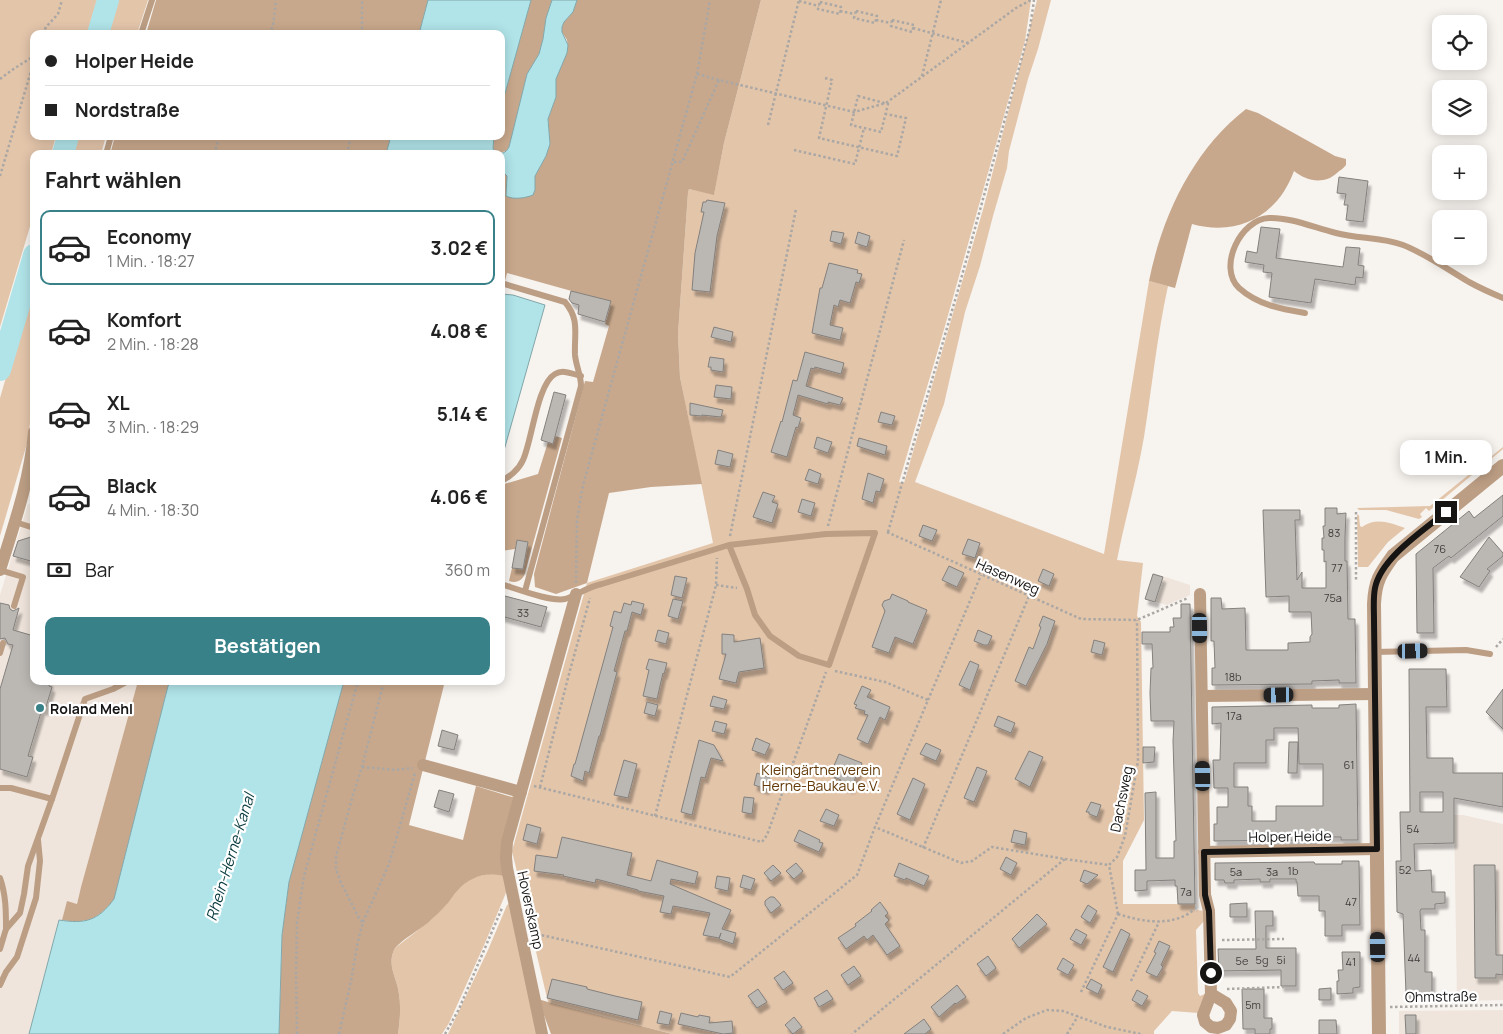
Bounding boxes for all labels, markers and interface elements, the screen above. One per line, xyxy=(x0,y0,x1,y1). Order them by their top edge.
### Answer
map controls xyxy=(1432,15,1487,265)
button: locate xyxy=(1432,15,1487,70)
text: Holper Heide xyxy=(75,48,194,74)
button: layers xyxy=(1432,80,1487,135)
text: Nordstraße xyxy=(75,97,180,123)
button: + xyxy=(1432,145,1487,200)
text: Fahrt wählen xyxy=(45,165,182,195)
button: − xyxy=(1432,210,1487,265)
text: Economy xyxy=(107,224,191,250)
icon: car xyxy=(47,225,92,270)
text: 3.02 € xyxy=(431,235,488,261)
text: 1 Min. · 18:27 xyxy=(107,250,195,272)
text: Komfort xyxy=(107,307,182,333)
icon: car xyxy=(47,308,92,353)
text: 4.08 € xyxy=(430,318,488,344)
text: 2 Min. · 18:28 xyxy=(107,333,199,355)
text: XL xyxy=(107,390,130,416)
icon: car xyxy=(47,391,92,436)
text: 5.14 € xyxy=(437,401,488,427)
text: 3 Min. · 18:29 xyxy=(107,416,199,438)
callout: 1 Min. xyxy=(1400,440,1492,474)
text: 1 Min. xyxy=(1424,446,1468,468)
text: Black xyxy=(107,473,156,499)
icon: car xyxy=(47,474,92,519)
text: 4.06 € xyxy=(430,484,488,510)
text: 4 Min. · 18:30 xyxy=(107,499,199,521)
route end xyxy=(1435,501,1457,523)
house number: 83 xyxy=(1328,525,1340,540)
house number: 76 xyxy=(1434,541,1446,556)
street label: Hasenweg xyxy=(973,554,1043,598)
icon: cash xyxy=(45,556,73,584)
text: Bar xyxy=(85,557,114,583)
text: 360 m xyxy=(445,559,490,581)
house number: 77 xyxy=(1331,560,1343,575)
house number: 75a xyxy=(1324,590,1342,605)
house number: 33 xyxy=(517,605,529,620)
car xyxy=(1192,613,1207,643)
button: Bestätigen xyxy=(45,617,490,675)
car xyxy=(1397,643,1428,659)
house number: 18b xyxy=(1224,669,1242,684)
car xyxy=(1263,687,1294,703)
place label: Roland Mehl xyxy=(50,699,133,718)
marker: Roland Mehl xyxy=(34,702,46,714)
house number: 17a xyxy=(1226,708,1242,723)
house number: 61 xyxy=(1344,757,1354,772)
park label: Kleingärtnerverein Herne-Baukau e.V. xyxy=(761,760,881,795)
car xyxy=(1195,761,1210,791)
street label: Dachsweg xyxy=(1105,764,1137,834)
water label: Rhein-Herne-Kanal xyxy=(201,788,260,923)
house number: 54 xyxy=(1407,821,1419,836)
street label: Holper Heide xyxy=(1248,826,1332,846)
house number: 52 xyxy=(1399,862,1411,877)
house number: 1b xyxy=(1288,863,1299,878)
house number: 5a xyxy=(1230,864,1242,879)
house number: 3a xyxy=(1266,864,1278,879)
street label: Hoverskamp xyxy=(513,869,549,951)
house number: 7a xyxy=(1180,884,1192,899)
house number: 47 xyxy=(1345,894,1357,909)
car xyxy=(1370,932,1385,962)
house number: 44 xyxy=(1407,950,1421,965)
house number: 5g xyxy=(1256,952,1268,967)
house number: 5i xyxy=(1277,952,1285,967)
house number: 5e xyxy=(1236,953,1249,968)
house number: 41 xyxy=(1346,954,1356,969)
route start xyxy=(1200,962,1222,984)
street label: Ohmstraße xyxy=(1405,986,1477,1006)
house number: 5m xyxy=(1245,997,1261,1012)

